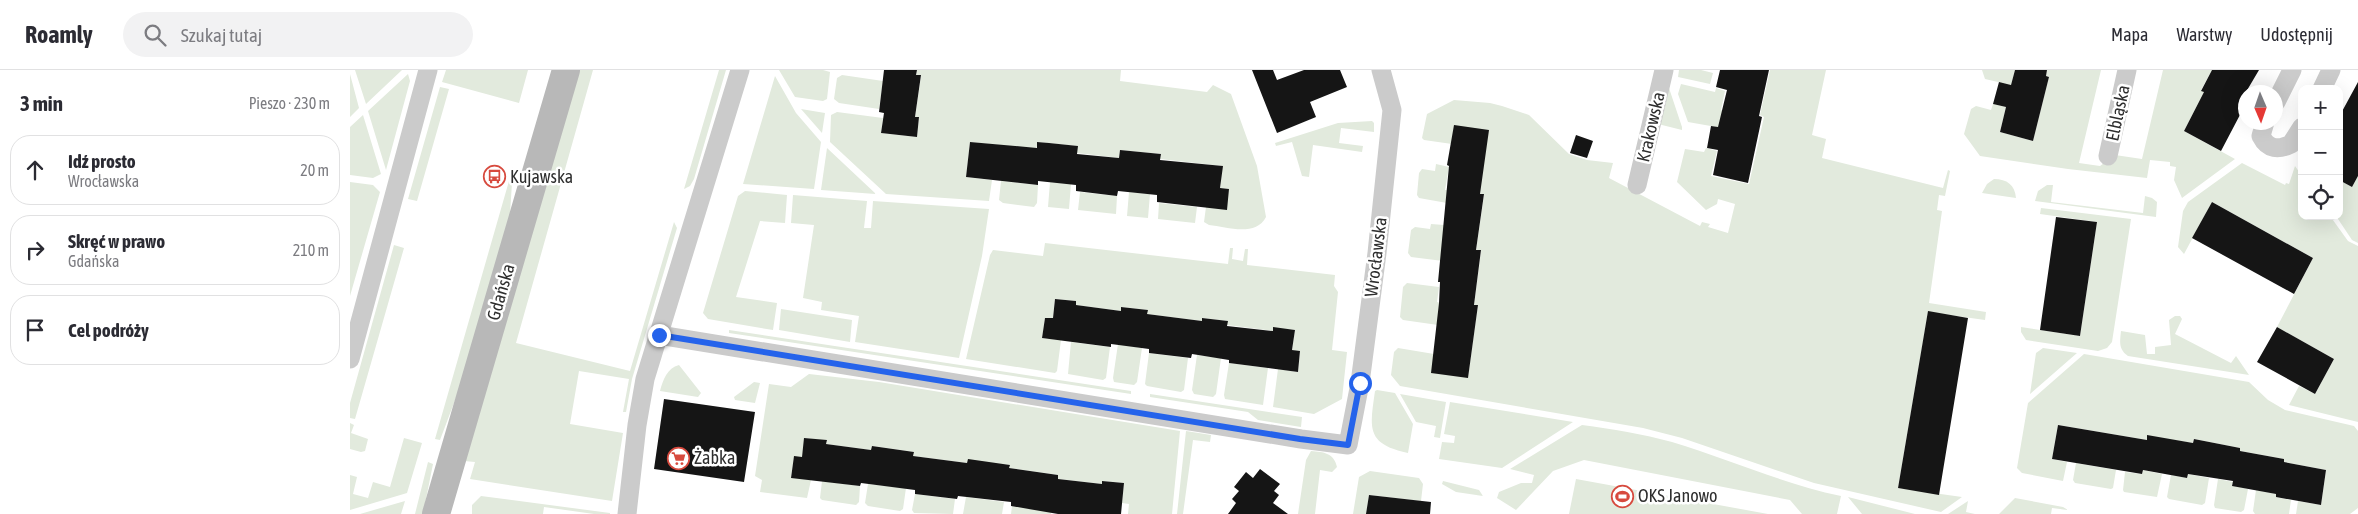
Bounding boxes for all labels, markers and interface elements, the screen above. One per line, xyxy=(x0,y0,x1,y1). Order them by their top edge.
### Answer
search box xyxy=(123,12,473,57)
text: Roamly xyxy=(25,21,93,48)
icon: search xyxy=(141,21,169,49)
text: Szukaj tutaj xyxy=(181,24,262,46)
text: Mapa xyxy=(2111,24,2148,45)
text: Warstwy xyxy=(2176,24,2232,45)
text: Udostępnij xyxy=(2260,24,2333,45)
street label: Elbląska xyxy=(2101,83,2134,143)
north arrow xyxy=(2238,85,2283,130)
map controls xyxy=(2298,85,2343,220)
button: + xyxy=(2298,85,2343,130)
street label: Krakowska xyxy=(1632,90,1669,164)
text: 3 min xyxy=(20,91,63,115)
text: Pieszo · 230 m xyxy=(249,94,330,112)
button: − xyxy=(2298,130,2343,175)
text: Idź prosto xyxy=(68,150,136,172)
icon: ahead xyxy=(21,156,49,184)
text: 20 m xyxy=(300,161,329,179)
bus stop icon: Kujawska xyxy=(482,165,506,189)
place label: Kujawska xyxy=(510,166,573,187)
text: Wrocławska xyxy=(68,172,139,190)
button: locate xyxy=(2298,175,2343,220)
street label: Wrocławska xyxy=(1360,216,1391,298)
text: Skręć w prawo xyxy=(68,230,165,252)
icon: right xyxy=(21,236,49,264)
text: 210 m xyxy=(293,241,329,259)
text: Gdańska xyxy=(68,252,119,270)
street label: Gdańska xyxy=(482,261,519,323)
icon: arrive xyxy=(21,316,49,344)
text: Cel podróży xyxy=(68,319,149,341)
route end xyxy=(648,324,671,347)
route start xyxy=(1349,372,1372,395)
supermarket icon: Żabka xyxy=(666,446,690,470)
place label: Żabka xyxy=(694,447,735,468)
sports icon: OKS Janowo xyxy=(1610,484,1634,508)
place label: OKS Janowo xyxy=(1638,485,1718,506)

